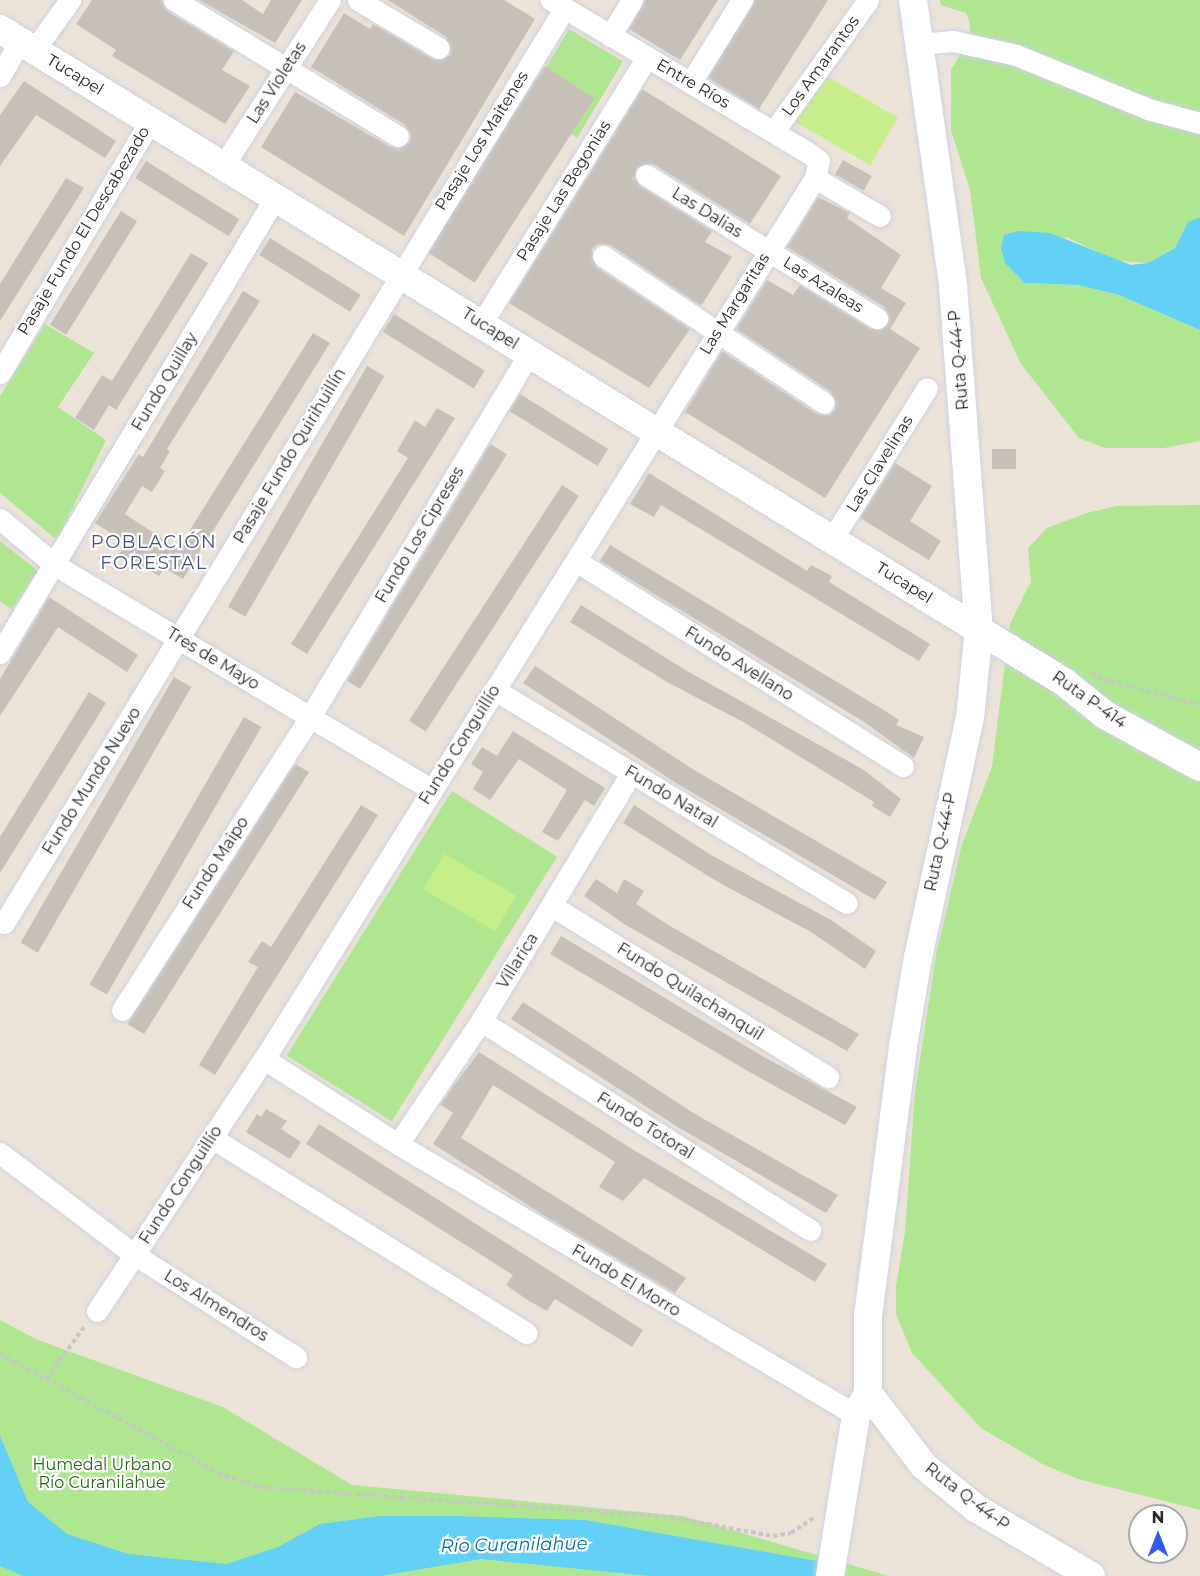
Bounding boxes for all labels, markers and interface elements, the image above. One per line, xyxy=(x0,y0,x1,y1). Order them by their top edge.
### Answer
street label: Los Amarantos xyxy=(778,12,864,120)
street label: Las Violetas xyxy=(243,39,311,127)
street label: Tucapel xyxy=(43,51,107,99)
street label: Entre Ríos xyxy=(653,55,733,113)
street label: Pasaje Los Maitenes xyxy=(431,68,533,214)
street label: Pasaje Las Begonias xyxy=(513,117,615,265)
street label: Pasaje Fundo El Descabezado xyxy=(14,123,154,339)
street label: Las Dalias xyxy=(668,184,746,242)
street label: Las Margaritas xyxy=(696,250,774,358)
street label: Las Azaleas xyxy=(779,253,867,317)
street label: Tucapel xyxy=(458,304,522,354)
street label: Ruta Q-44-P xyxy=(945,309,973,411)
street label: Fundo Quillay xyxy=(128,329,202,435)
street label: Pasaje Fundo Quirihuillín xyxy=(230,365,350,547)
street label: Las Clavelinas xyxy=(843,412,917,516)
street label: Fundo Los Cipreses xyxy=(372,463,468,607)
district label: POBLACIÓN FORESTAL xyxy=(91,532,217,574)
street label: Tucapel xyxy=(872,558,936,608)
street label: Fundo Avellano xyxy=(681,623,797,705)
street label: Tres de Mayo xyxy=(163,624,263,694)
street label: Ruta P-414 xyxy=(1048,667,1130,733)
street label: Fundo Conguillío xyxy=(415,682,505,808)
street label: Fundo Mundo Nuevo xyxy=(39,704,145,858)
street label: Fundo Natral xyxy=(621,762,721,832)
street label: Ruta Q-44-P xyxy=(921,791,961,893)
street label: Fundo Maipo xyxy=(179,813,253,913)
street label: Villarica xyxy=(493,930,543,992)
street label: Fundo Quilachanquil xyxy=(613,939,767,1045)
street label: Fundo Totoral xyxy=(593,1089,697,1163)
street label: Fundo Conguillío xyxy=(136,1122,226,1248)
street label: Fundo El Morro xyxy=(568,1241,684,1321)
street label: Los Almendros xyxy=(160,1266,272,1346)
park label: Humedal Urbano Río Curanilahue xyxy=(32,1455,172,1493)
street label: Ruta Q-44-P xyxy=(921,1459,1013,1535)
north arrow xyxy=(1128,1504,1188,1564)
text: N xyxy=(1152,1508,1164,1527)
water label: Río Curanilahue xyxy=(440,1533,588,1557)

